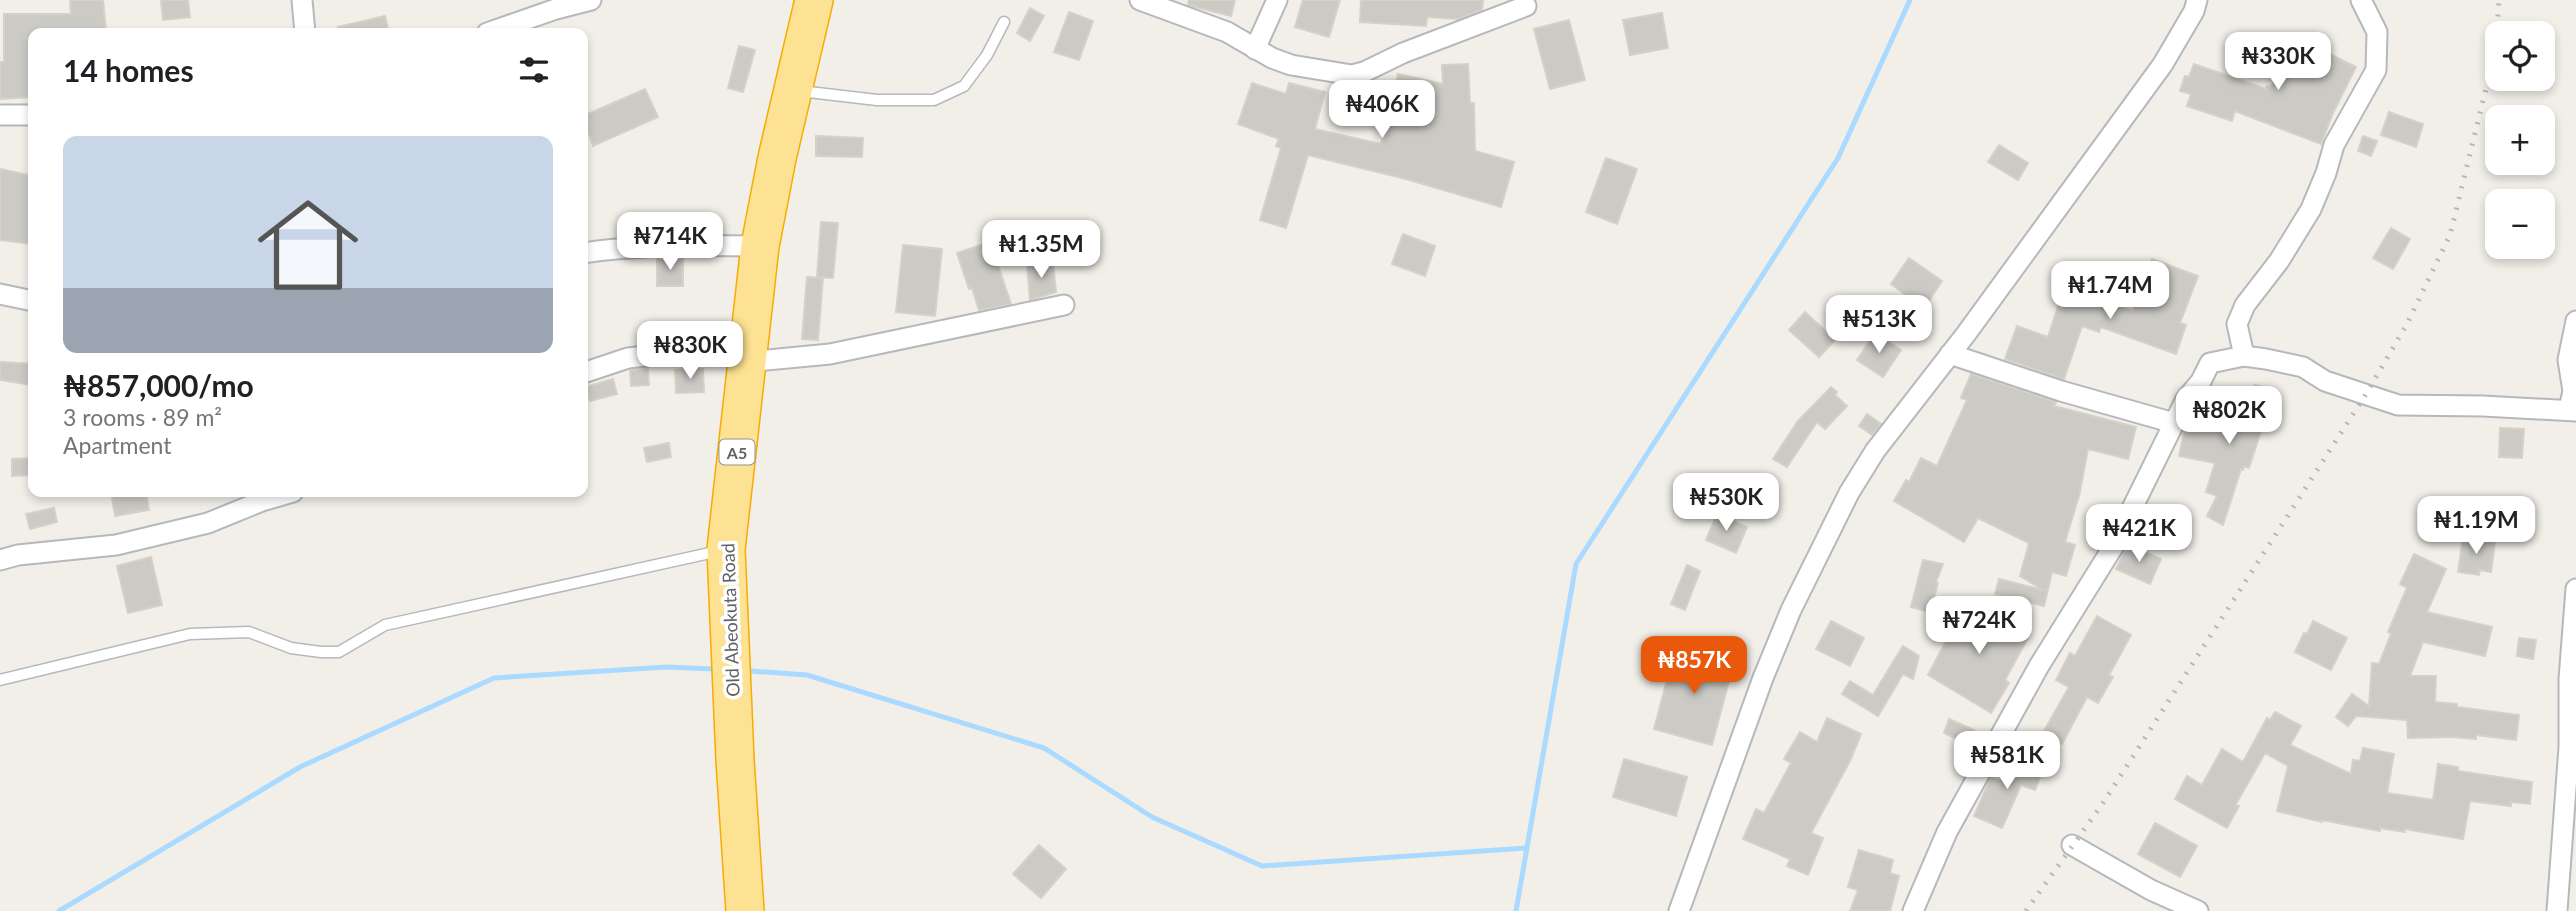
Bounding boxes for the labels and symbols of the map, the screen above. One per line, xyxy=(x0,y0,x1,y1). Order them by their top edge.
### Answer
pin: ₦330K xyxy=(2229,32,2327,92)
pin: ₦406K xyxy=(1333,80,1431,140)
pin: ₦714K xyxy=(621,212,719,272)
pin: ₦1.35M xyxy=(984,220,1098,280)
pin: ₦1.74M xyxy=(2053,262,2167,321)
pin: ₦513K xyxy=(1830,296,1928,355)
pin: ₦830K xyxy=(641,322,739,381)
pin: ₦802K xyxy=(2180,386,2278,446)
road number: A5 xyxy=(720,440,754,464)
pin: ₦530K xyxy=(1677,474,1775,533)
pin: ₦1.19M xyxy=(2419,496,2533,556)
pin: ₦421K xyxy=(2090,504,2188,564)
street label: Old Abeokuta Road xyxy=(716,543,744,697)
pin: ₦724K xyxy=(1930,596,2028,656)
pin: ₦857K xyxy=(1645,636,1743,696)
pin: ₦581K xyxy=(1958,732,2056,791)

